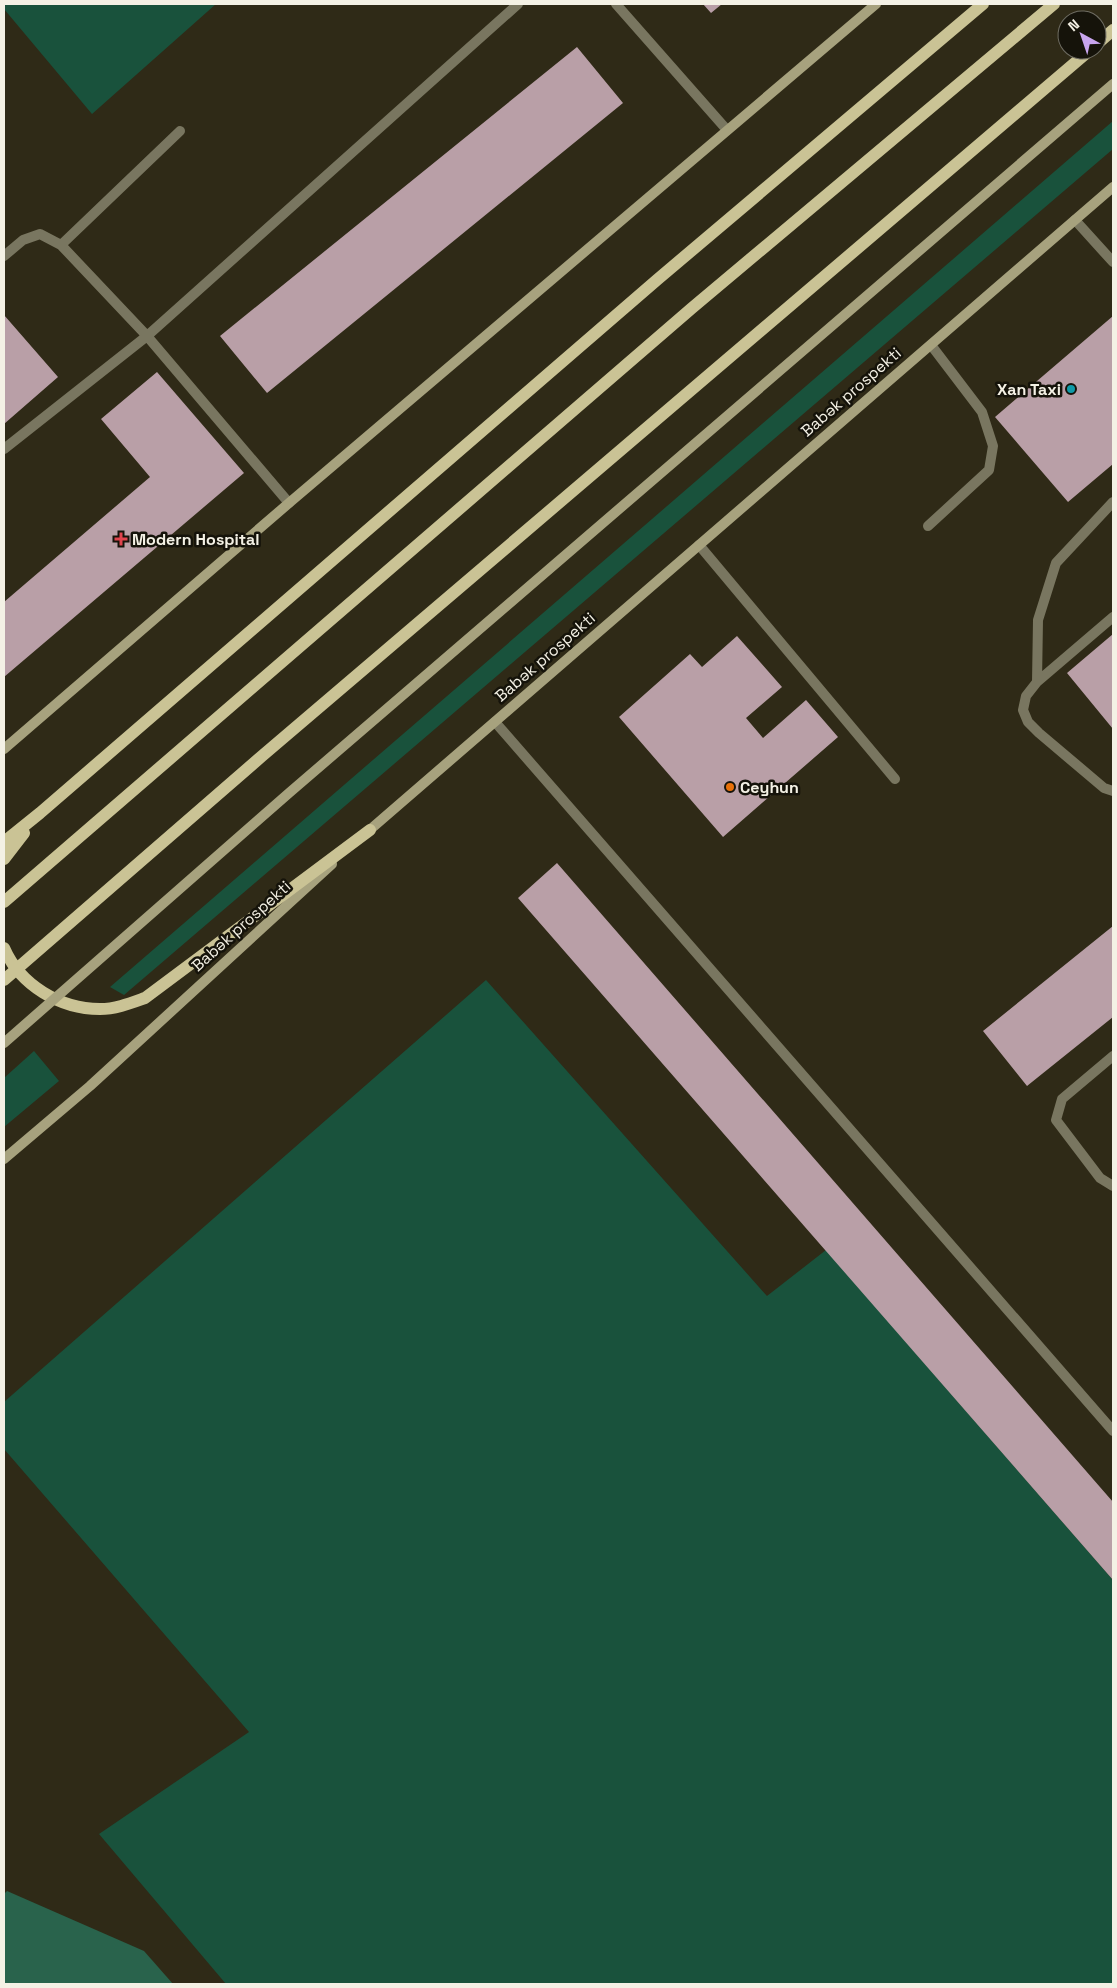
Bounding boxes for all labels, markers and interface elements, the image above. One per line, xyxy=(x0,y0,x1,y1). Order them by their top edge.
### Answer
north arrow xyxy=(1057,10,1107,60)
text: N xyxy=(1064,15,1083,35)
street label: Babək prospekti xyxy=(796,343,906,441)
place label: Xan Taxi xyxy=(997,379,1061,400)
marker: Xan Taxi xyxy=(1065,383,1077,395)
place label: Modern Hospital xyxy=(132,529,260,550)
marker: Modern Hospital xyxy=(114,532,128,546)
street label: Babək prospekti xyxy=(490,608,600,706)
place label: Ceyhun xyxy=(740,777,799,798)
marker: Ceyhun xyxy=(724,781,736,793)
street label: Babək prospekti xyxy=(187,876,295,976)

